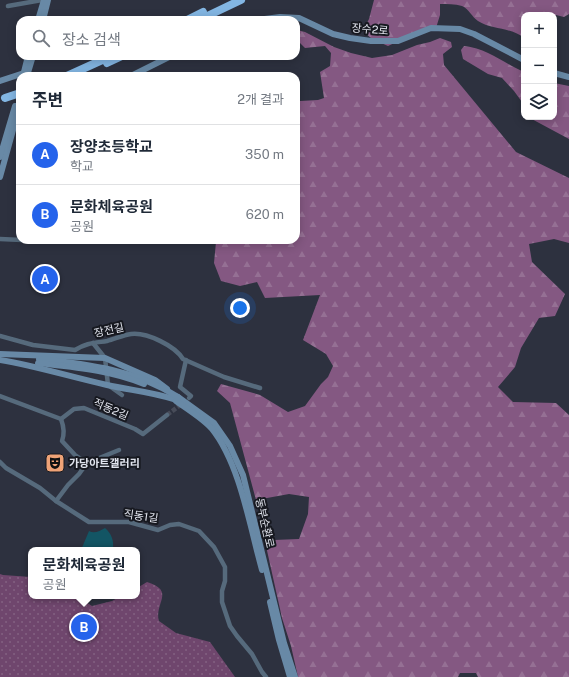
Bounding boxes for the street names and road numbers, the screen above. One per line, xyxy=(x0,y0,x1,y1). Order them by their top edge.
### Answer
street label: 장수2로 xyxy=(351,21,389,37)
street label: 장전길 xyxy=(93,321,125,339)
street label: 적동2길 xyxy=(92,396,130,422)
street label: 동부순환로 xyxy=(253,497,277,549)
street label: 직동1길 xyxy=(123,508,159,524)

